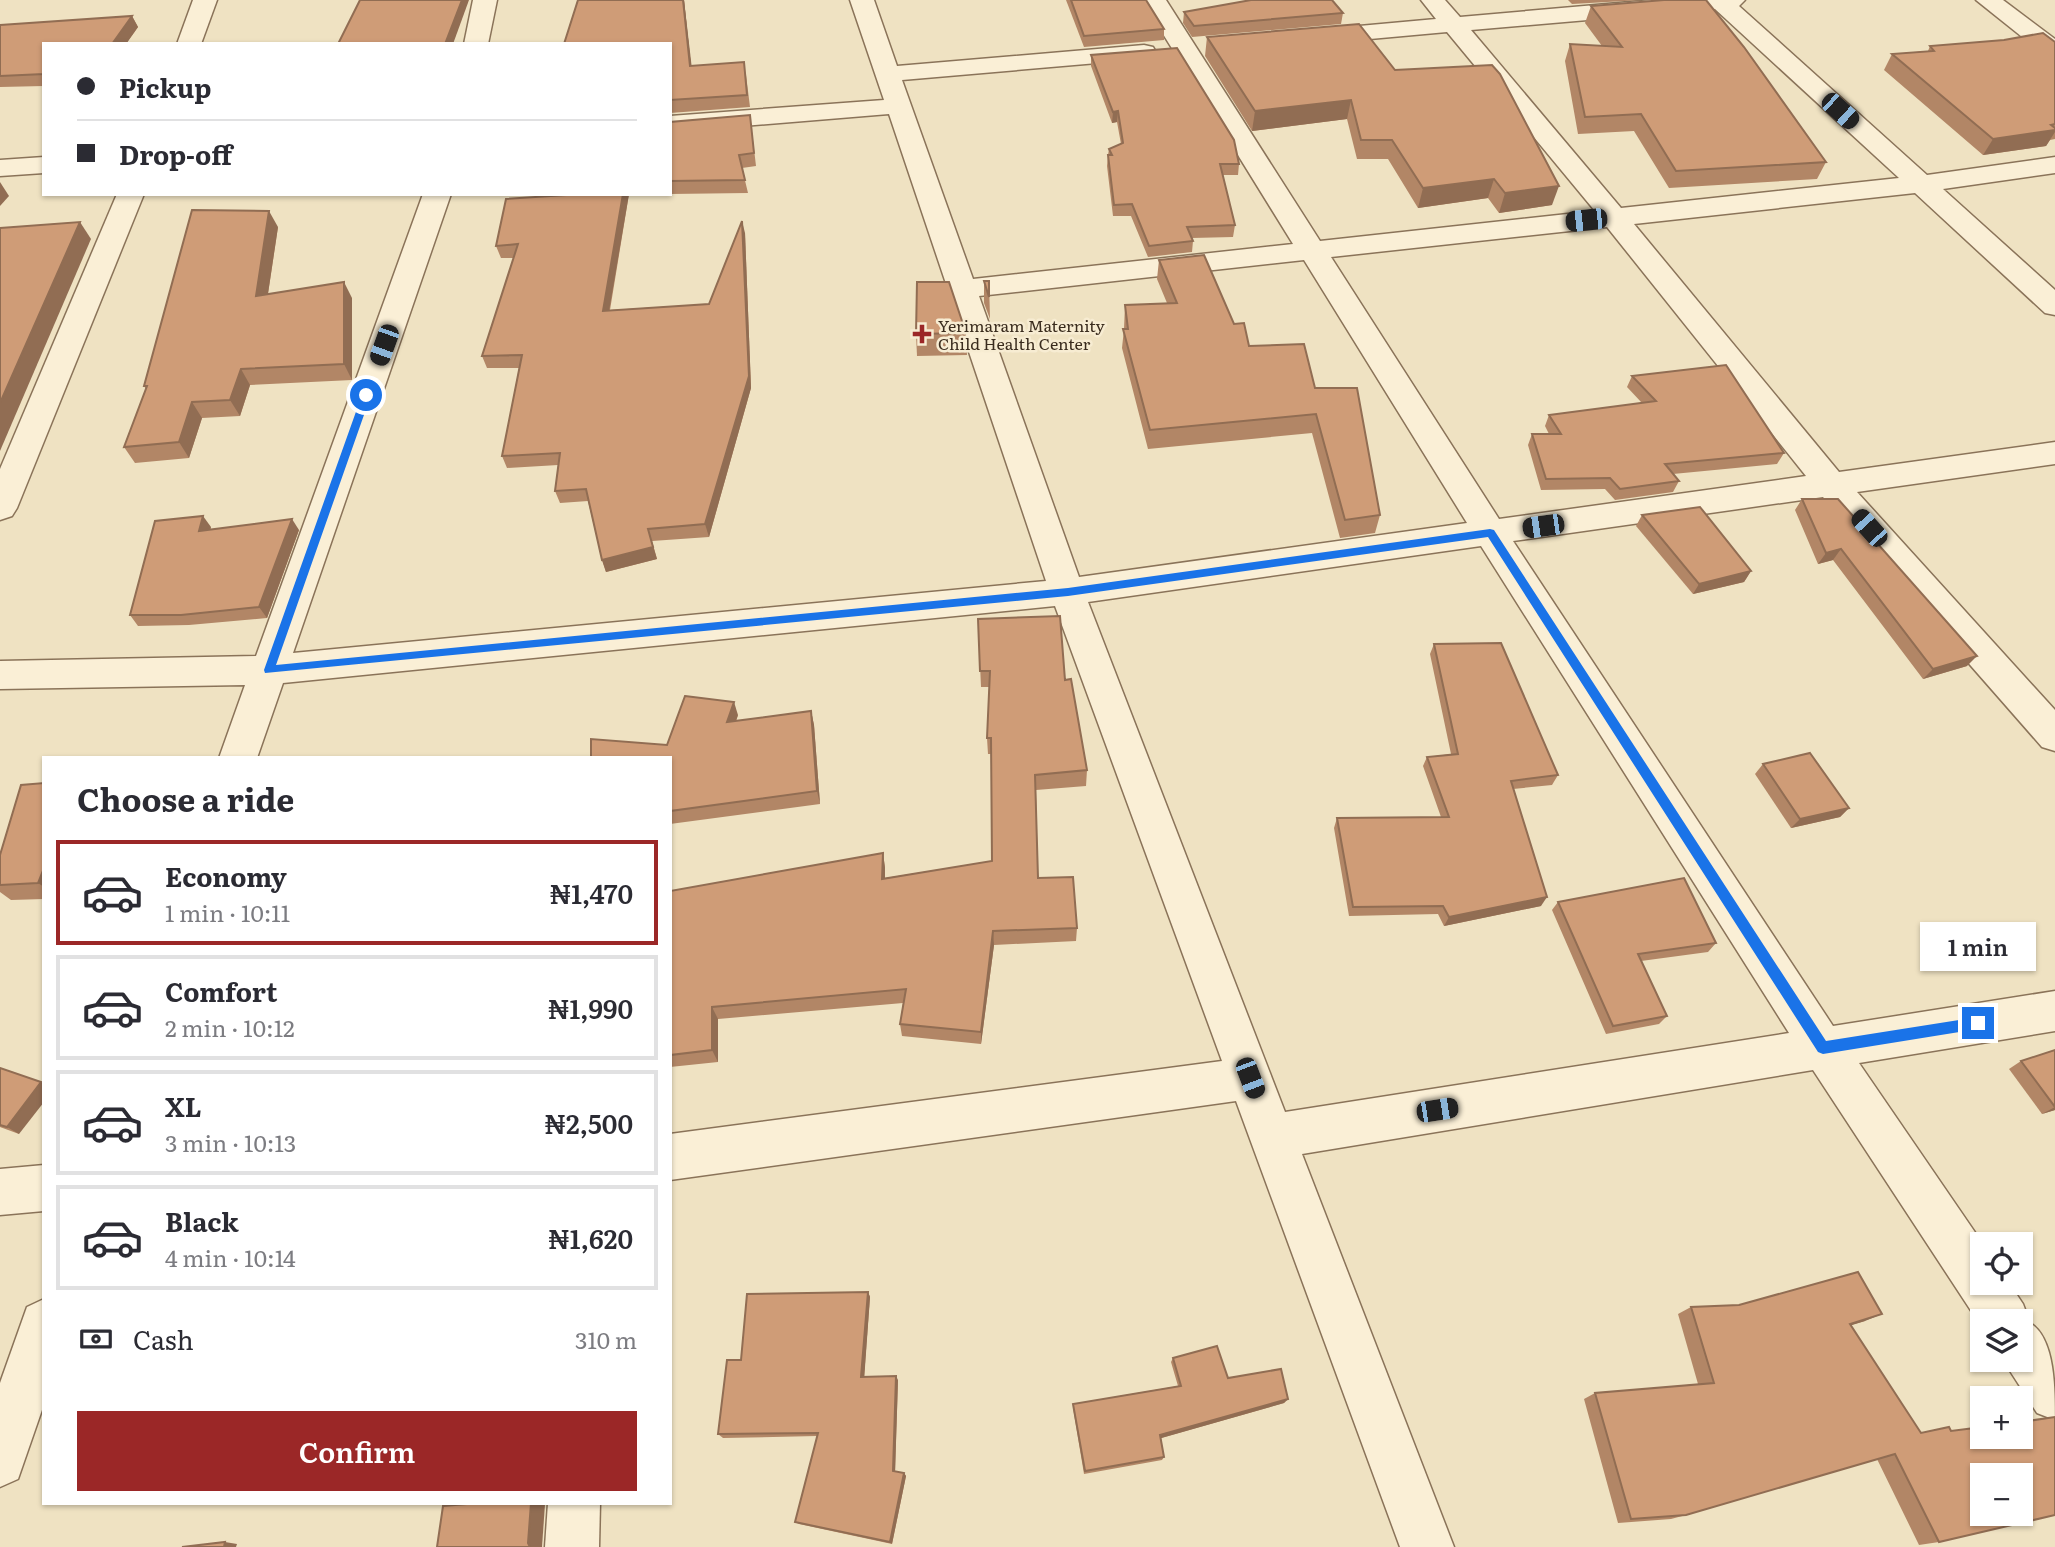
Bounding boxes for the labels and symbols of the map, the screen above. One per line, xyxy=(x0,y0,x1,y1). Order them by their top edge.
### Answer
car xyxy=(1818,89,1863,133)
car xyxy=(1565,207,1608,233)
place label: Yerimaram Maternity Child Health Center xyxy=(938,313,1106,355)
car xyxy=(367,322,402,368)
marker: Yerimaram Maternity Child Health Center xyxy=(912,324,932,344)
route start xyxy=(350,379,382,411)
car xyxy=(1848,505,1891,551)
car xyxy=(1521,513,1566,539)
callout: 1 min xyxy=(1920,922,2036,970)
route end xyxy=(1962,1007,1994,1039)
car xyxy=(1233,1055,1268,1101)
car xyxy=(1415,1096,1460,1124)

